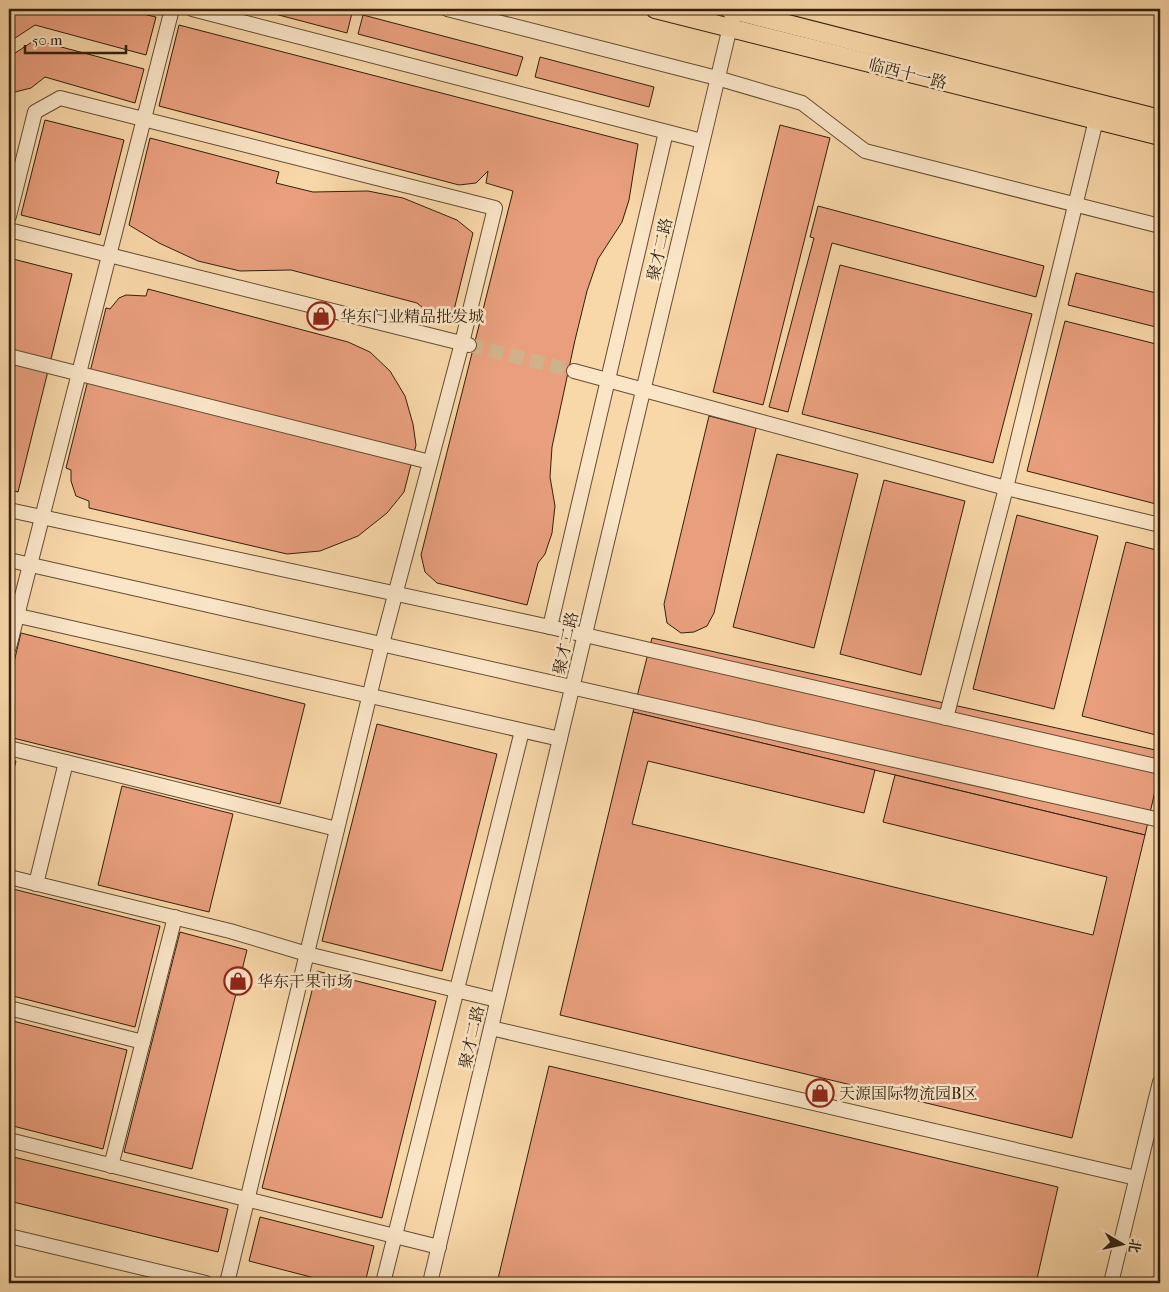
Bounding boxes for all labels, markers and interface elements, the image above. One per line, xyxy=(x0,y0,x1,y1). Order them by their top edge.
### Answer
scale bar xyxy=(25,22,126,54)
text: 50 m xyxy=(32,31,63,49)
street label: 临西十一路 xyxy=(867,55,949,92)
street label: 聚才二路 xyxy=(643,216,676,282)
shop icon: 华东门业精品批发城 xyxy=(306,301,336,331)
place label: 华东门业精品批发城 xyxy=(340,307,484,326)
street label: 聚才二路 xyxy=(549,610,582,676)
shop icon: 华东干果市场 xyxy=(223,966,253,996)
place label: 华东干果市场 xyxy=(257,972,353,991)
street label: 聚才二路 xyxy=(455,1004,488,1070)
shop icon: 天源国际物流园B区 xyxy=(805,1078,835,1108)
place label: 天源国际物流园B区 xyxy=(839,1084,977,1103)
north arrow xyxy=(1096,1220,1146,1270)
text: 北 xyxy=(1125,1238,1144,1254)

